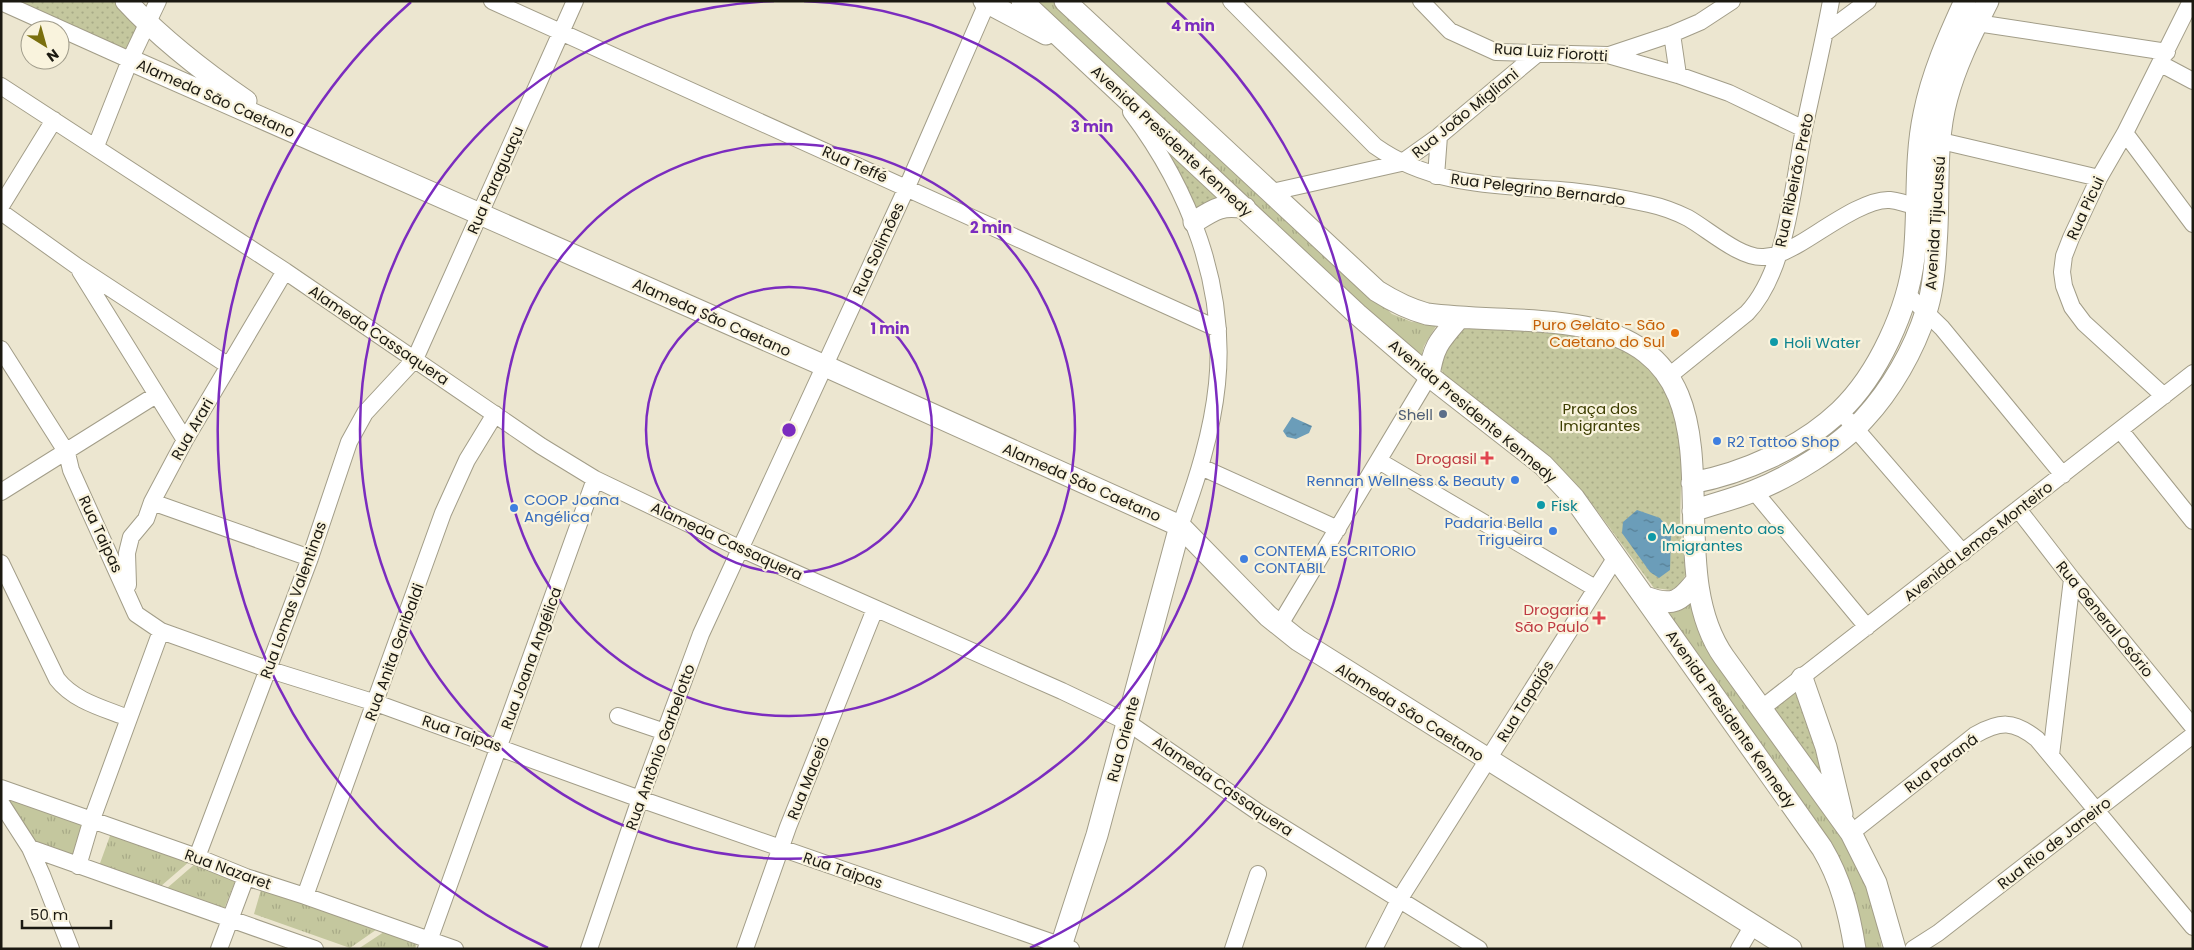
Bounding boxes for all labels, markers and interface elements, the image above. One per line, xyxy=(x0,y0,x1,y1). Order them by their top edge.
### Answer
text: 4 min xyxy=(1171,15,1215,36)
north arrow xyxy=(20,20,70,70)
street label: Rua Luiz Fiorotti xyxy=(1493,38,1609,66)
text: N xyxy=(43,44,63,67)
street label: Alameda São Caetano xyxy=(133,54,299,142)
street label: Avenida Presidente Kennedy xyxy=(1087,60,1258,222)
street label: Rua João Migliani xyxy=(1407,63,1523,163)
street label: Rua Ribeirão Preto xyxy=(1770,111,1818,249)
text: 3 min xyxy=(1071,116,1113,137)
street label: Rua Paraguaçu xyxy=(462,123,528,237)
street label: Rua Teffé xyxy=(819,140,891,188)
street label: Avenida Tijucussú xyxy=(1920,155,1950,291)
street label: Rua Pelegrino Bernardo xyxy=(1450,168,1626,210)
street label: Rua Picui xyxy=(2061,173,2109,243)
street label: Rua Solimões xyxy=(847,199,909,299)
text: 2 min xyxy=(970,217,1012,238)
street label: Alameda São Caetano xyxy=(629,273,795,361)
street label: Alameda Cassaquera xyxy=(305,280,453,390)
place label: Puro Gelato - São Caetano do Sul xyxy=(1533,314,1665,352)
text: 1 min xyxy=(870,318,910,339)
marker: Puro Gelato - São Caetano do Sul xyxy=(1669,327,1681,339)
place label: Holi Water xyxy=(1784,332,1861,353)
street label: Avenida Presidente Kennedy xyxy=(1384,334,1562,488)
marker: Holi Water xyxy=(1768,336,1780,348)
street label: Rua Arari xyxy=(166,394,218,464)
park label: Praça dos Imigrantes xyxy=(1560,398,1641,436)
place label: Shell xyxy=(1398,404,1433,425)
marker: Shell xyxy=(1437,408,1449,420)
centre of rings xyxy=(780,421,798,439)
place label: R2 Tattoo Shop xyxy=(1727,431,1839,452)
marker: R2 Tattoo Shop xyxy=(1711,435,1723,447)
street label: Alameda São Caetano xyxy=(999,438,1165,526)
place label: Drogasil xyxy=(1416,448,1477,469)
marker: Drogasil xyxy=(1481,452,1493,464)
place label: Rennan Wellness & Beauty xyxy=(1307,470,1506,491)
marker: Rennan Wellness & Beauty xyxy=(1509,474,1521,486)
street label: Avenida Lemos Monteiro xyxy=(1899,476,2057,606)
place label: COOP Joana Angélica xyxy=(524,489,619,527)
street label: Rua Taipas xyxy=(74,492,128,576)
place label: Fisk xyxy=(1551,495,1578,516)
street label: Alameda Cassaquera xyxy=(648,497,806,585)
marker: Fisk xyxy=(1535,499,1547,511)
marker: COOP Joana Angélica xyxy=(508,502,520,514)
place label: Padaria Bella Trigueira xyxy=(1444,512,1543,550)
street label: Rua Lomas Valentinas xyxy=(255,518,331,682)
place label: Monumento aos Imigrantes xyxy=(1662,518,1785,556)
marker: Padaria Bella Trigueira xyxy=(1547,525,1559,537)
marker: Monumento aos Imigrantes xyxy=(1646,531,1658,543)
place label: CONTEMA ESCRITORIO CONTABIL xyxy=(1254,540,1416,578)
marker: CONTEMA ESCRITORIO CONTABIL xyxy=(1238,553,1250,565)
street label: Rua General Osório xyxy=(2051,556,2159,682)
street label: Rua Anita Garibaldi xyxy=(359,580,429,724)
street label: Rua Joana Angélica xyxy=(495,584,567,732)
place label: Drogaria São Paulo xyxy=(1515,599,1589,637)
marker: Drogaria São Paulo xyxy=(1593,612,1605,624)
street label: Avenida Presidente Kennedy xyxy=(1661,625,1801,813)
street label: Rua Tapajós xyxy=(1492,656,1559,746)
street label: Alameda São Caetano xyxy=(1332,658,1488,766)
street label: Rua Antônio Garbelotto xyxy=(620,661,700,833)
street label: Rua Oriente xyxy=(1102,694,1144,784)
street label: Rua Taipas xyxy=(419,710,505,756)
street label: Rua Paraná xyxy=(1900,728,1982,798)
street label: Alameda Cassaquera xyxy=(1149,731,1297,841)
street label: Rua Maceió xyxy=(782,733,834,823)
street label: Rua Rio de Janeiro xyxy=(1993,792,2115,894)
street label: Rua Nazaret xyxy=(182,844,274,894)
street label: Rua Taipas xyxy=(800,847,886,893)
scale bar xyxy=(22,898,111,930)
text: 50 m xyxy=(30,904,68,925)

